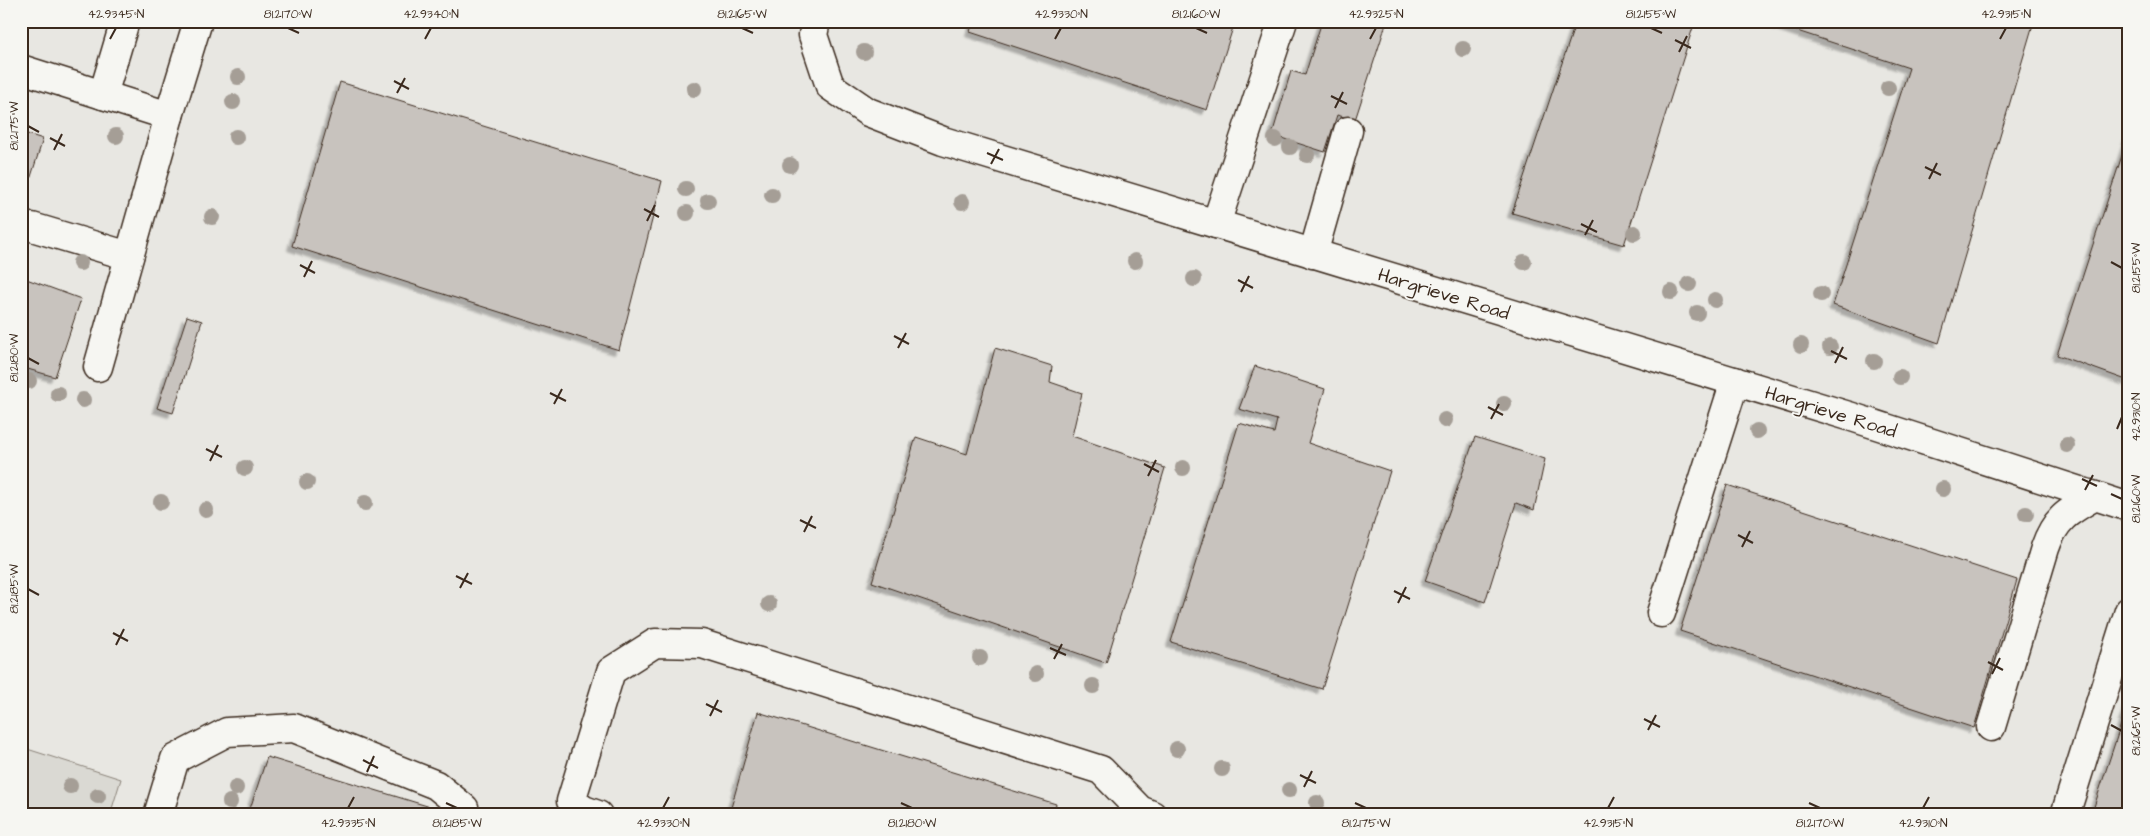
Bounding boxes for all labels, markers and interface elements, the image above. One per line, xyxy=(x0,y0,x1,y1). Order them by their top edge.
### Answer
text: 42.9345°N xyxy=(88,6,145,23)
text: 81.2170°W xyxy=(264,6,313,23)
text: 42.9340°N xyxy=(403,6,459,23)
text: 81.2165°W xyxy=(717,6,767,23)
text: 42.9330°N xyxy=(1034,6,1088,23)
text: 81.2160°W xyxy=(1172,6,1221,23)
text: 42.9325°N xyxy=(1348,6,1404,23)
text: 81.2155°W xyxy=(1626,6,1677,23)
text: 42.9315°N xyxy=(1981,6,2031,23)
text: 81.2175°W xyxy=(6,101,23,151)
text: 81.2155°W xyxy=(2128,242,2145,293)
street label: Hargrieve Road xyxy=(1374,262,1513,328)
text: 81.2180°W xyxy=(6,333,23,382)
street label: Hargrieve Road xyxy=(1761,380,1900,446)
text: 42.9310°N xyxy=(2128,392,2145,441)
text: 81.2160°W xyxy=(2128,474,2145,523)
text: 81.2185°W xyxy=(6,563,23,614)
text: 81.2165°W xyxy=(2128,706,2145,756)
text: 42.9335°N xyxy=(321,815,376,832)
text: 81.2185°W xyxy=(432,815,483,832)
text: 42.9330°N xyxy=(636,815,690,832)
text: 81.2180°W xyxy=(888,815,937,832)
text: 81.2175°W xyxy=(1341,815,1391,832)
text: 42.9315°N xyxy=(1583,815,1633,832)
text: 81.2170°W xyxy=(1796,815,1845,832)
text: 42.9310°N xyxy=(1899,815,1948,832)

